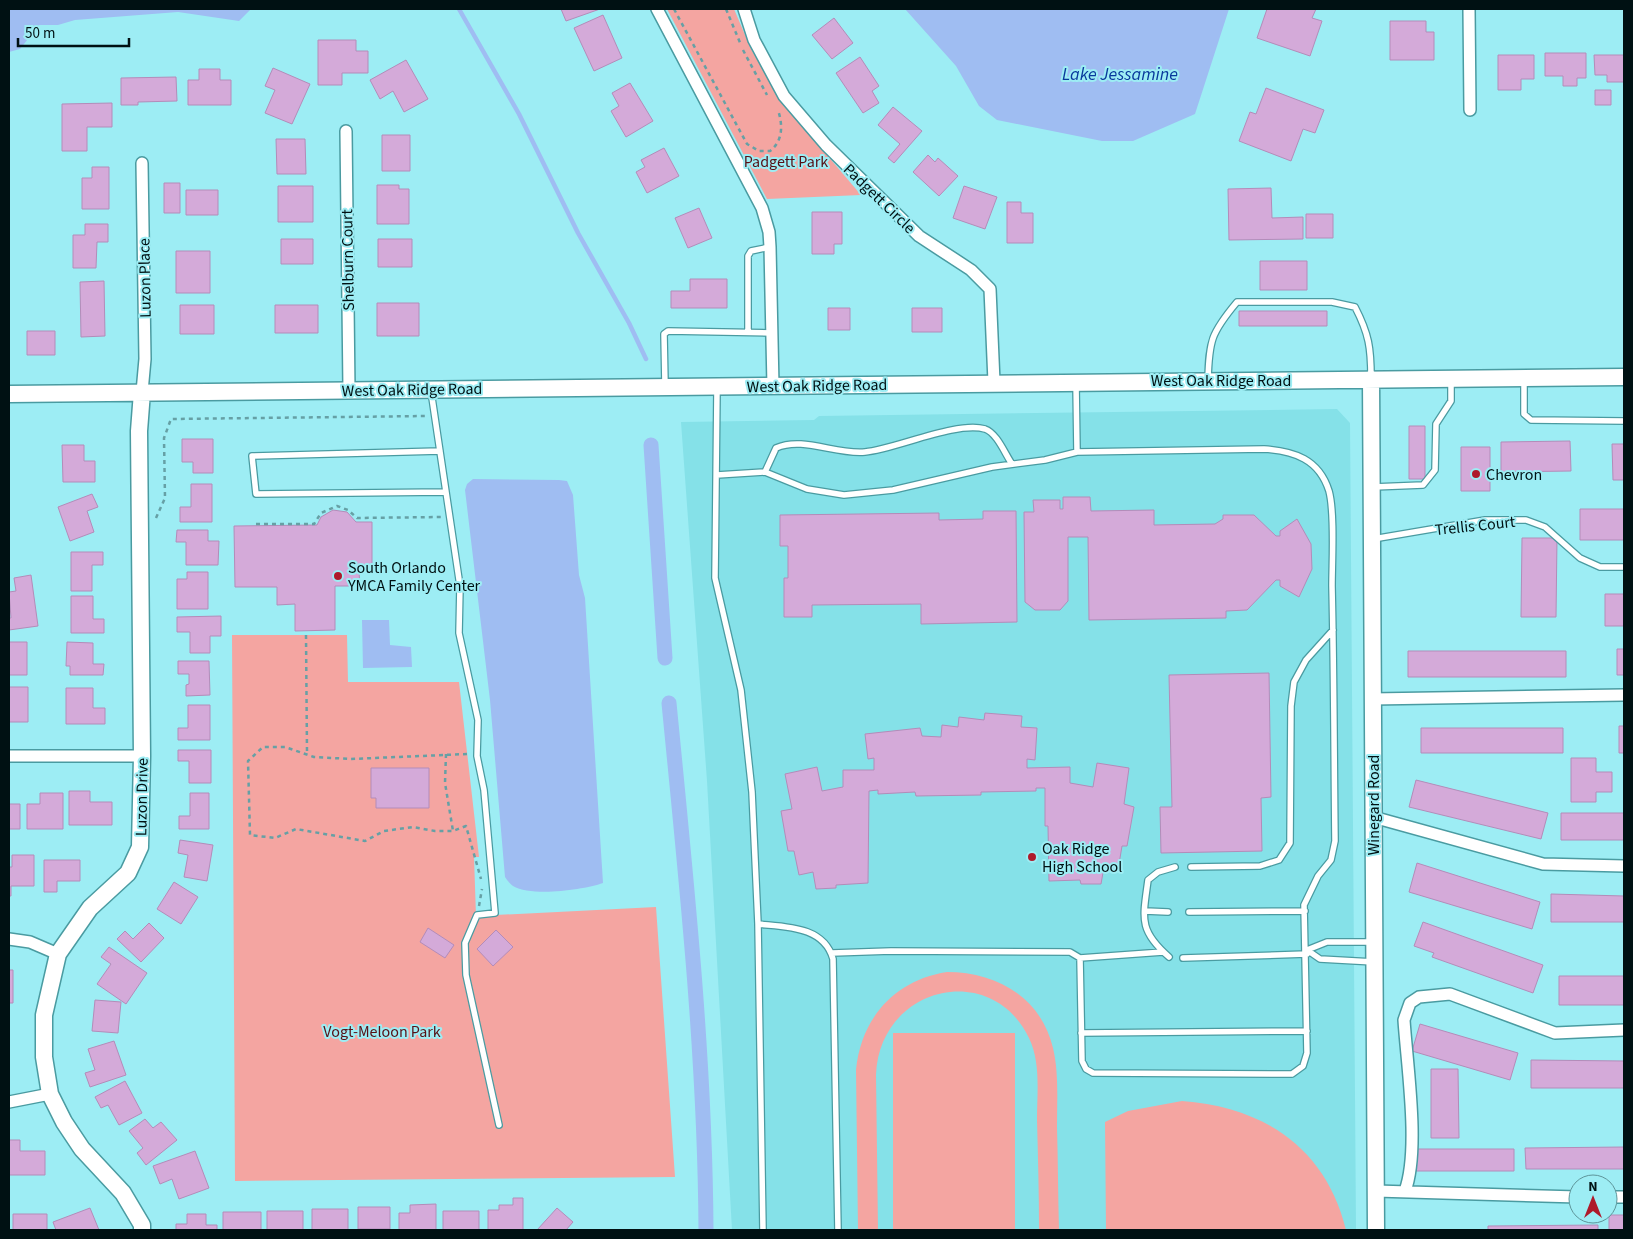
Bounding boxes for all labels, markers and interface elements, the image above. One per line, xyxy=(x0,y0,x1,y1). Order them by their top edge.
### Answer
scale bar xyxy=(18,15,129,47)
text: 50 m xyxy=(25,23,55,44)
water label: Lake Jessamine xyxy=(1062,62,1178,87)
park label: Padgett Park xyxy=(744,151,828,173)
street label: Padgett Circle xyxy=(838,159,920,239)
street label: Shelburn Court xyxy=(336,208,360,311)
street label: Luzon Place xyxy=(133,238,157,318)
street label: West Oak Ridge Road xyxy=(1151,370,1291,392)
street label: West Oak Ridge Road xyxy=(747,374,887,398)
street label: West Oak Ridge Road xyxy=(342,378,482,402)
place label: Chevron xyxy=(1486,464,1542,486)
marker: Chevron xyxy=(1470,468,1482,480)
street label: Trellis Court xyxy=(1434,511,1517,541)
place label: South Orlando YMCA Family Center xyxy=(347,557,481,597)
marker: South Orlando YMCA Family Center xyxy=(332,570,344,582)
street label: Winegard Road xyxy=(1363,755,1385,855)
street label: Luzon Drive xyxy=(130,758,154,836)
place label: Oak Ridge High School xyxy=(1042,838,1122,878)
marker: Oak Ridge High School xyxy=(1026,851,1038,863)
park label: Vogt-Meloon Park xyxy=(323,1021,441,1043)
north arrow xyxy=(1568,1174,1618,1224)
text: N xyxy=(1588,1177,1598,1197)

